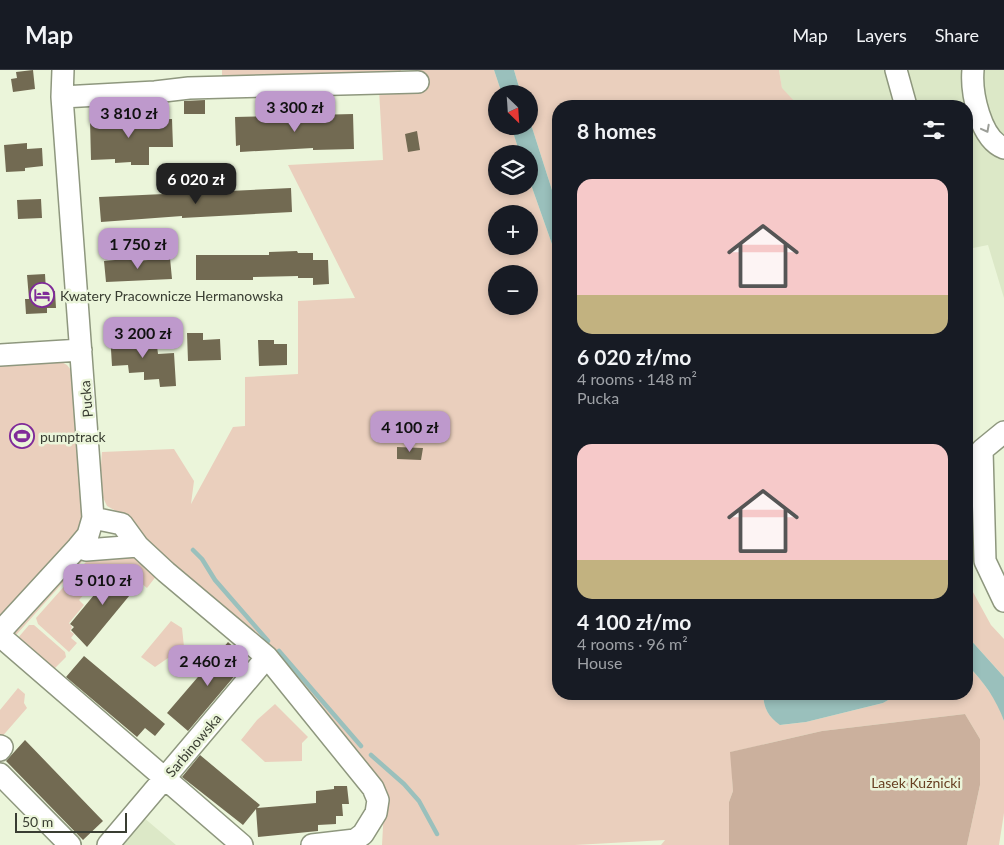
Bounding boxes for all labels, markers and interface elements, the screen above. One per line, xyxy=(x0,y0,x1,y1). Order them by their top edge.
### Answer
text: Map xyxy=(25,20,73,49)
text: Map xyxy=(792,24,828,46)
text: Layers xyxy=(856,24,907,46)
text: Share xyxy=(935,24,979,46)
north arrow xyxy=(488,85,538,135)
map controls xyxy=(488,85,538,315)
pin: 3 300 zł xyxy=(243,90,347,133)
pin: 3 810 zł xyxy=(77,97,181,139)
text: 3 300 zł xyxy=(266,97,324,116)
text: 3 810 zł xyxy=(100,103,158,122)
icon: filters xyxy=(920,116,948,144)
text: 8 homes xyxy=(577,118,656,143)
one-way arrow xyxy=(980,124,990,133)
button: layers xyxy=(488,145,538,195)
pin: 6 020 zł xyxy=(144,162,248,205)
text: 6 020 zł xyxy=(167,169,225,188)
button: + xyxy=(488,205,538,255)
icon: home xyxy=(718,211,808,301)
pin: 1 750 zł xyxy=(86,228,190,270)
text: 1 750 zł xyxy=(109,234,167,253)
button: − xyxy=(488,265,538,315)
hotel icon: Kwatery Pracownicze Hermanowska xyxy=(29,282,55,308)
place label: Kwatery Pracownicze Hermanowska xyxy=(60,287,283,304)
pin: 3 200 zł xyxy=(91,316,195,359)
text: 3 200 zł xyxy=(114,323,172,342)
text: 6 020 zł/mo xyxy=(577,344,691,369)
text: 4 rooms · 148 m² xyxy=(577,369,697,388)
street label: Pucka xyxy=(76,380,96,418)
text: Pucka xyxy=(577,388,619,407)
pin: 4 100 zł xyxy=(358,410,462,453)
text: 4 100 zł xyxy=(381,417,439,436)
sports icon: pumptrack xyxy=(9,423,35,449)
place label: pumptrack xyxy=(40,428,107,445)
icon: home xyxy=(718,476,808,566)
pin: 5 010 zł xyxy=(51,564,155,606)
text: 5 010 zł xyxy=(74,570,132,589)
text: 4 100 zł/mo xyxy=(577,609,691,634)
text: 4 rooms · 96 m² xyxy=(577,634,688,653)
pin: 2 460 zł xyxy=(156,644,260,687)
text: 2 460 zł xyxy=(179,651,237,670)
text: House xyxy=(577,653,622,672)
street label: Sarbinowska xyxy=(162,710,224,780)
park label: Lasek Kuźnicki xyxy=(871,774,961,791)
scale bar xyxy=(15,810,128,833)
text: 50 m xyxy=(22,813,53,830)

